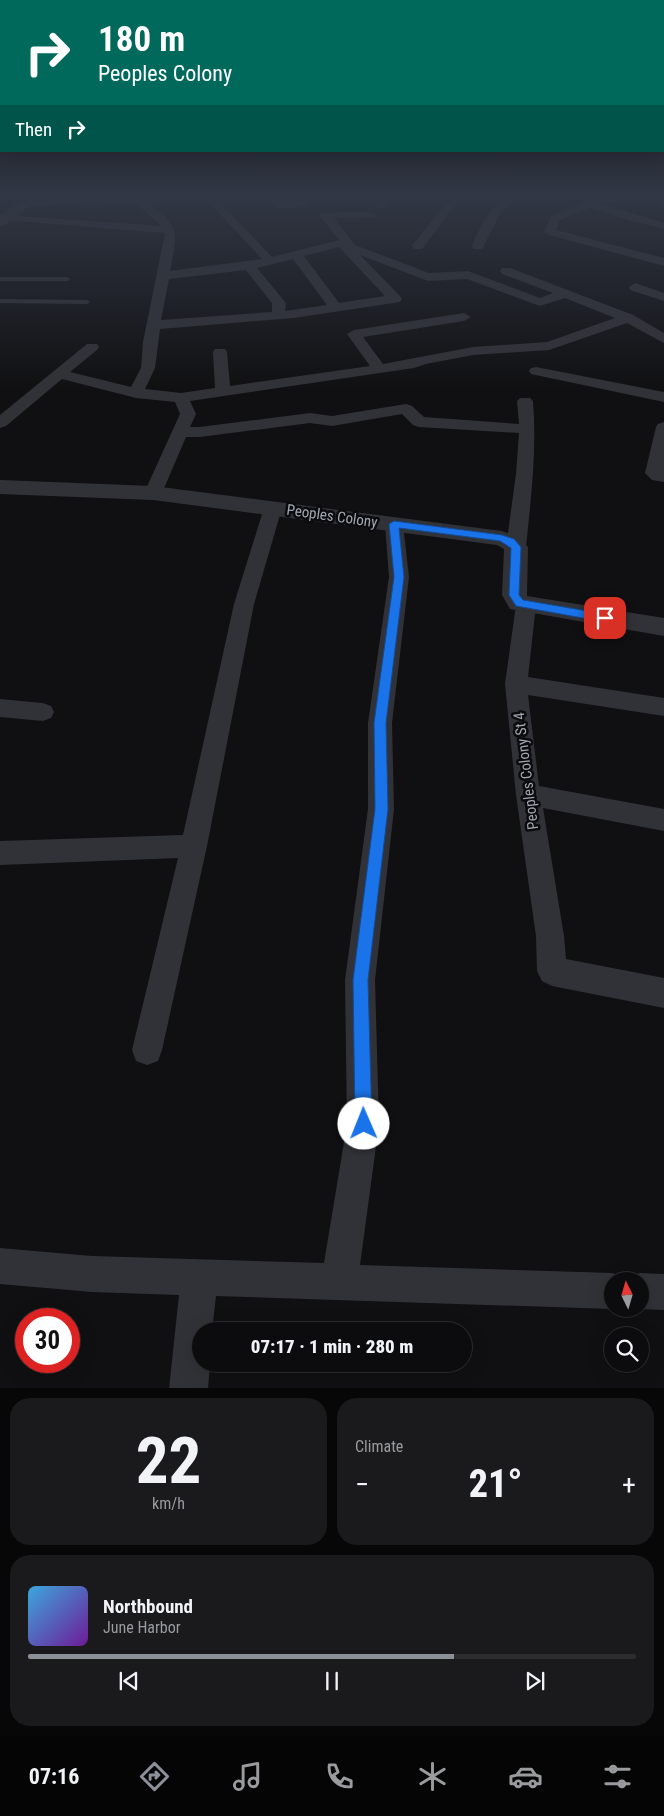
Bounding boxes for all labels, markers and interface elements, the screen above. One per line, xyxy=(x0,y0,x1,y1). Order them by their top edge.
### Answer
text: 180 m xyxy=(98,19,185,60)
icon: right xyxy=(15,20,80,85)
text: Peoples Colony xyxy=(98,61,232,86)
icon: right xyxy=(62,115,90,143)
text: Then xyxy=(15,118,52,141)
street label: Peoples Colony xyxy=(285,501,379,531)
pin xyxy=(584,597,626,639)
icon: arrive xyxy=(591,604,619,632)
street label: Peoples Colony St 4 xyxy=(510,711,542,831)
position arrow xyxy=(337,1097,389,1149)
north arrow xyxy=(604,1272,649,1318)
map controls xyxy=(604,1272,649,1372)
speed limit sign: 30 xyxy=(15,1308,80,1373)
button: search xyxy=(604,1327,649,1372)
text: 07:17 · 1 min · 280 m xyxy=(251,1335,413,1358)
text: 22 xyxy=(136,1423,201,1499)
text: Climate xyxy=(355,1437,403,1456)
text: 21° xyxy=(469,1462,522,1506)
text: − xyxy=(355,1468,369,1501)
text: + xyxy=(622,1468,636,1501)
text: km/h xyxy=(152,1494,185,1513)
text: Northbound xyxy=(103,1595,193,1618)
text: June Harbor xyxy=(103,1618,181,1637)
icon: previous xyxy=(115,1667,143,1695)
icon: pause xyxy=(318,1667,346,1695)
icon: next xyxy=(521,1667,549,1695)
icon: directions xyxy=(137,1759,172,1794)
icon: music xyxy=(230,1759,265,1794)
icon: phone xyxy=(322,1759,357,1794)
icon: climate xyxy=(415,1759,450,1794)
icon: car xyxy=(508,1759,543,1794)
icon: filters xyxy=(600,1759,635,1794)
text: 07:16 xyxy=(29,1764,79,1789)

